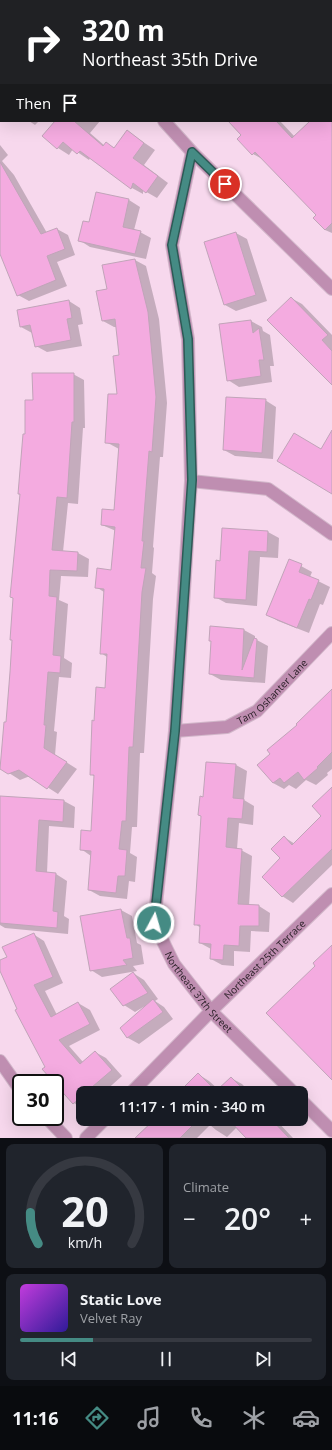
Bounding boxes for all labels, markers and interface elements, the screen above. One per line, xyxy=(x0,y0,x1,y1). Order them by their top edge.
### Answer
text: 320 m xyxy=(82,11,165,49)
icon: right xyxy=(16,16,68,68)
text: Northeast 35th Drive xyxy=(82,47,258,71)
icon: arrive xyxy=(59,92,81,114)
text: Then xyxy=(16,93,51,113)
pin xyxy=(208,167,242,201)
icon: arrive xyxy=(214,173,236,195)
street label: Tam Oshanter Lane xyxy=(234,656,311,728)
position arrow xyxy=(133,902,175,944)
street label: Northeast 25th Terrace xyxy=(221,916,309,1002)
street label: Northeast 37th Street xyxy=(162,949,236,1036)
speed limit sign: 30 xyxy=(12,1074,64,1126)
text: 11:17 · 1 min · 340 m xyxy=(119,1096,265,1116)
text: Climate xyxy=(183,1178,229,1196)
text: 20 xyxy=(61,1183,108,1239)
text: 20° xyxy=(224,1198,271,1239)
text: − xyxy=(183,1203,196,1233)
text: + xyxy=(299,1203,312,1233)
text: km/h xyxy=(67,1233,102,1252)
text: Static Love xyxy=(80,1289,162,1309)
text: Velvet Ray xyxy=(80,1309,142,1327)
icon: previous xyxy=(58,1348,80,1370)
icon: pause xyxy=(155,1348,177,1370)
icon: next xyxy=(252,1348,274,1370)
icon: directions xyxy=(83,1404,111,1432)
icon: music xyxy=(135,1404,163,1432)
icon: phone xyxy=(187,1404,215,1432)
icon: climate xyxy=(240,1404,268,1432)
icon: car xyxy=(292,1404,320,1432)
text: 11:16 xyxy=(12,1406,58,1430)

